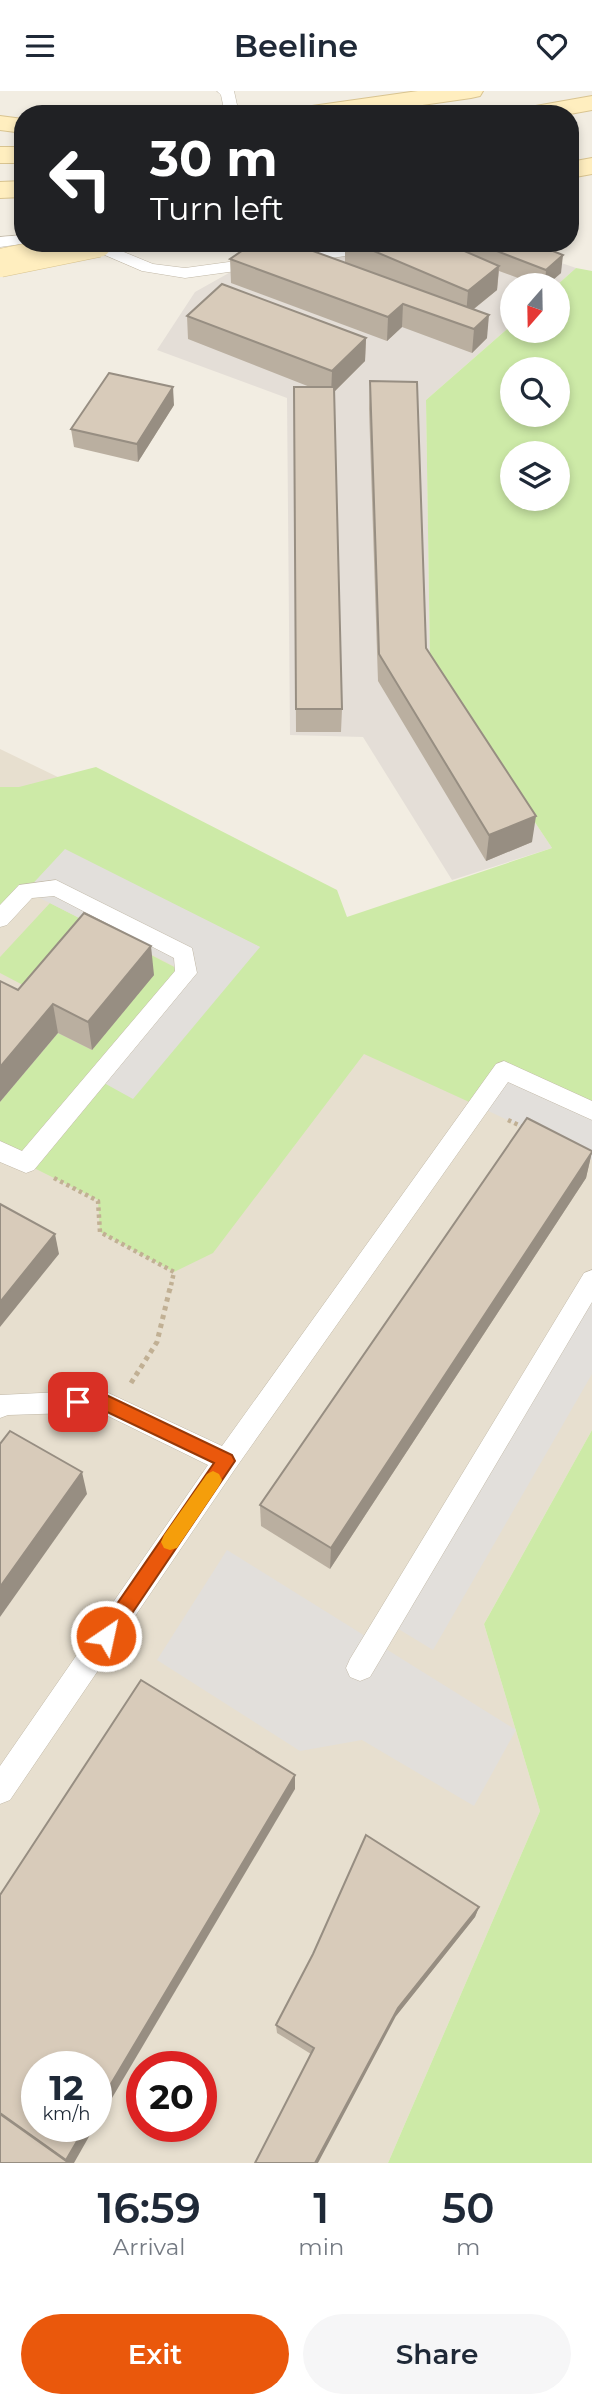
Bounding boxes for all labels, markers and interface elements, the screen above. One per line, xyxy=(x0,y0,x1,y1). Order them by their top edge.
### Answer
text: Beeline xyxy=(234,26,358,65)
icon: menu xyxy=(21,27,59,65)
icon: heart xyxy=(533,27,571,65)
text: 30 m xyxy=(150,129,278,188)
icon: left xyxy=(35,133,126,224)
text: Turn left xyxy=(150,189,284,228)
north arrow xyxy=(500,273,570,343)
map controls xyxy=(500,273,570,511)
button: search xyxy=(500,357,570,427)
button: layers xyxy=(500,441,570,511)
pin xyxy=(48,1372,108,1432)
icon: arrive xyxy=(59,1383,97,1421)
position arrow xyxy=(69,1599,143,1673)
speed limit sign: 20 xyxy=(126,2051,217,2142)
text: 12 xyxy=(49,2066,84,2109)
text: km/h xyxy=(42,2103,91,2125)
text: 16:59 xyxy=(97,2182,201,2234)
text: 1 xyxy=(313,2182,329,2234)
text: 50 xyxy=(442,2182,495,2234)
text: Arrival xyxy=(113,2233,185,2261)
text: min xyxy=(298,2233,344,2261)
text: m xyxy=(456,2233,480,2261)
button: Exit xyxy=(21,2314,289,2394)
button: Share xyxy=(303,2314,571,2394)

